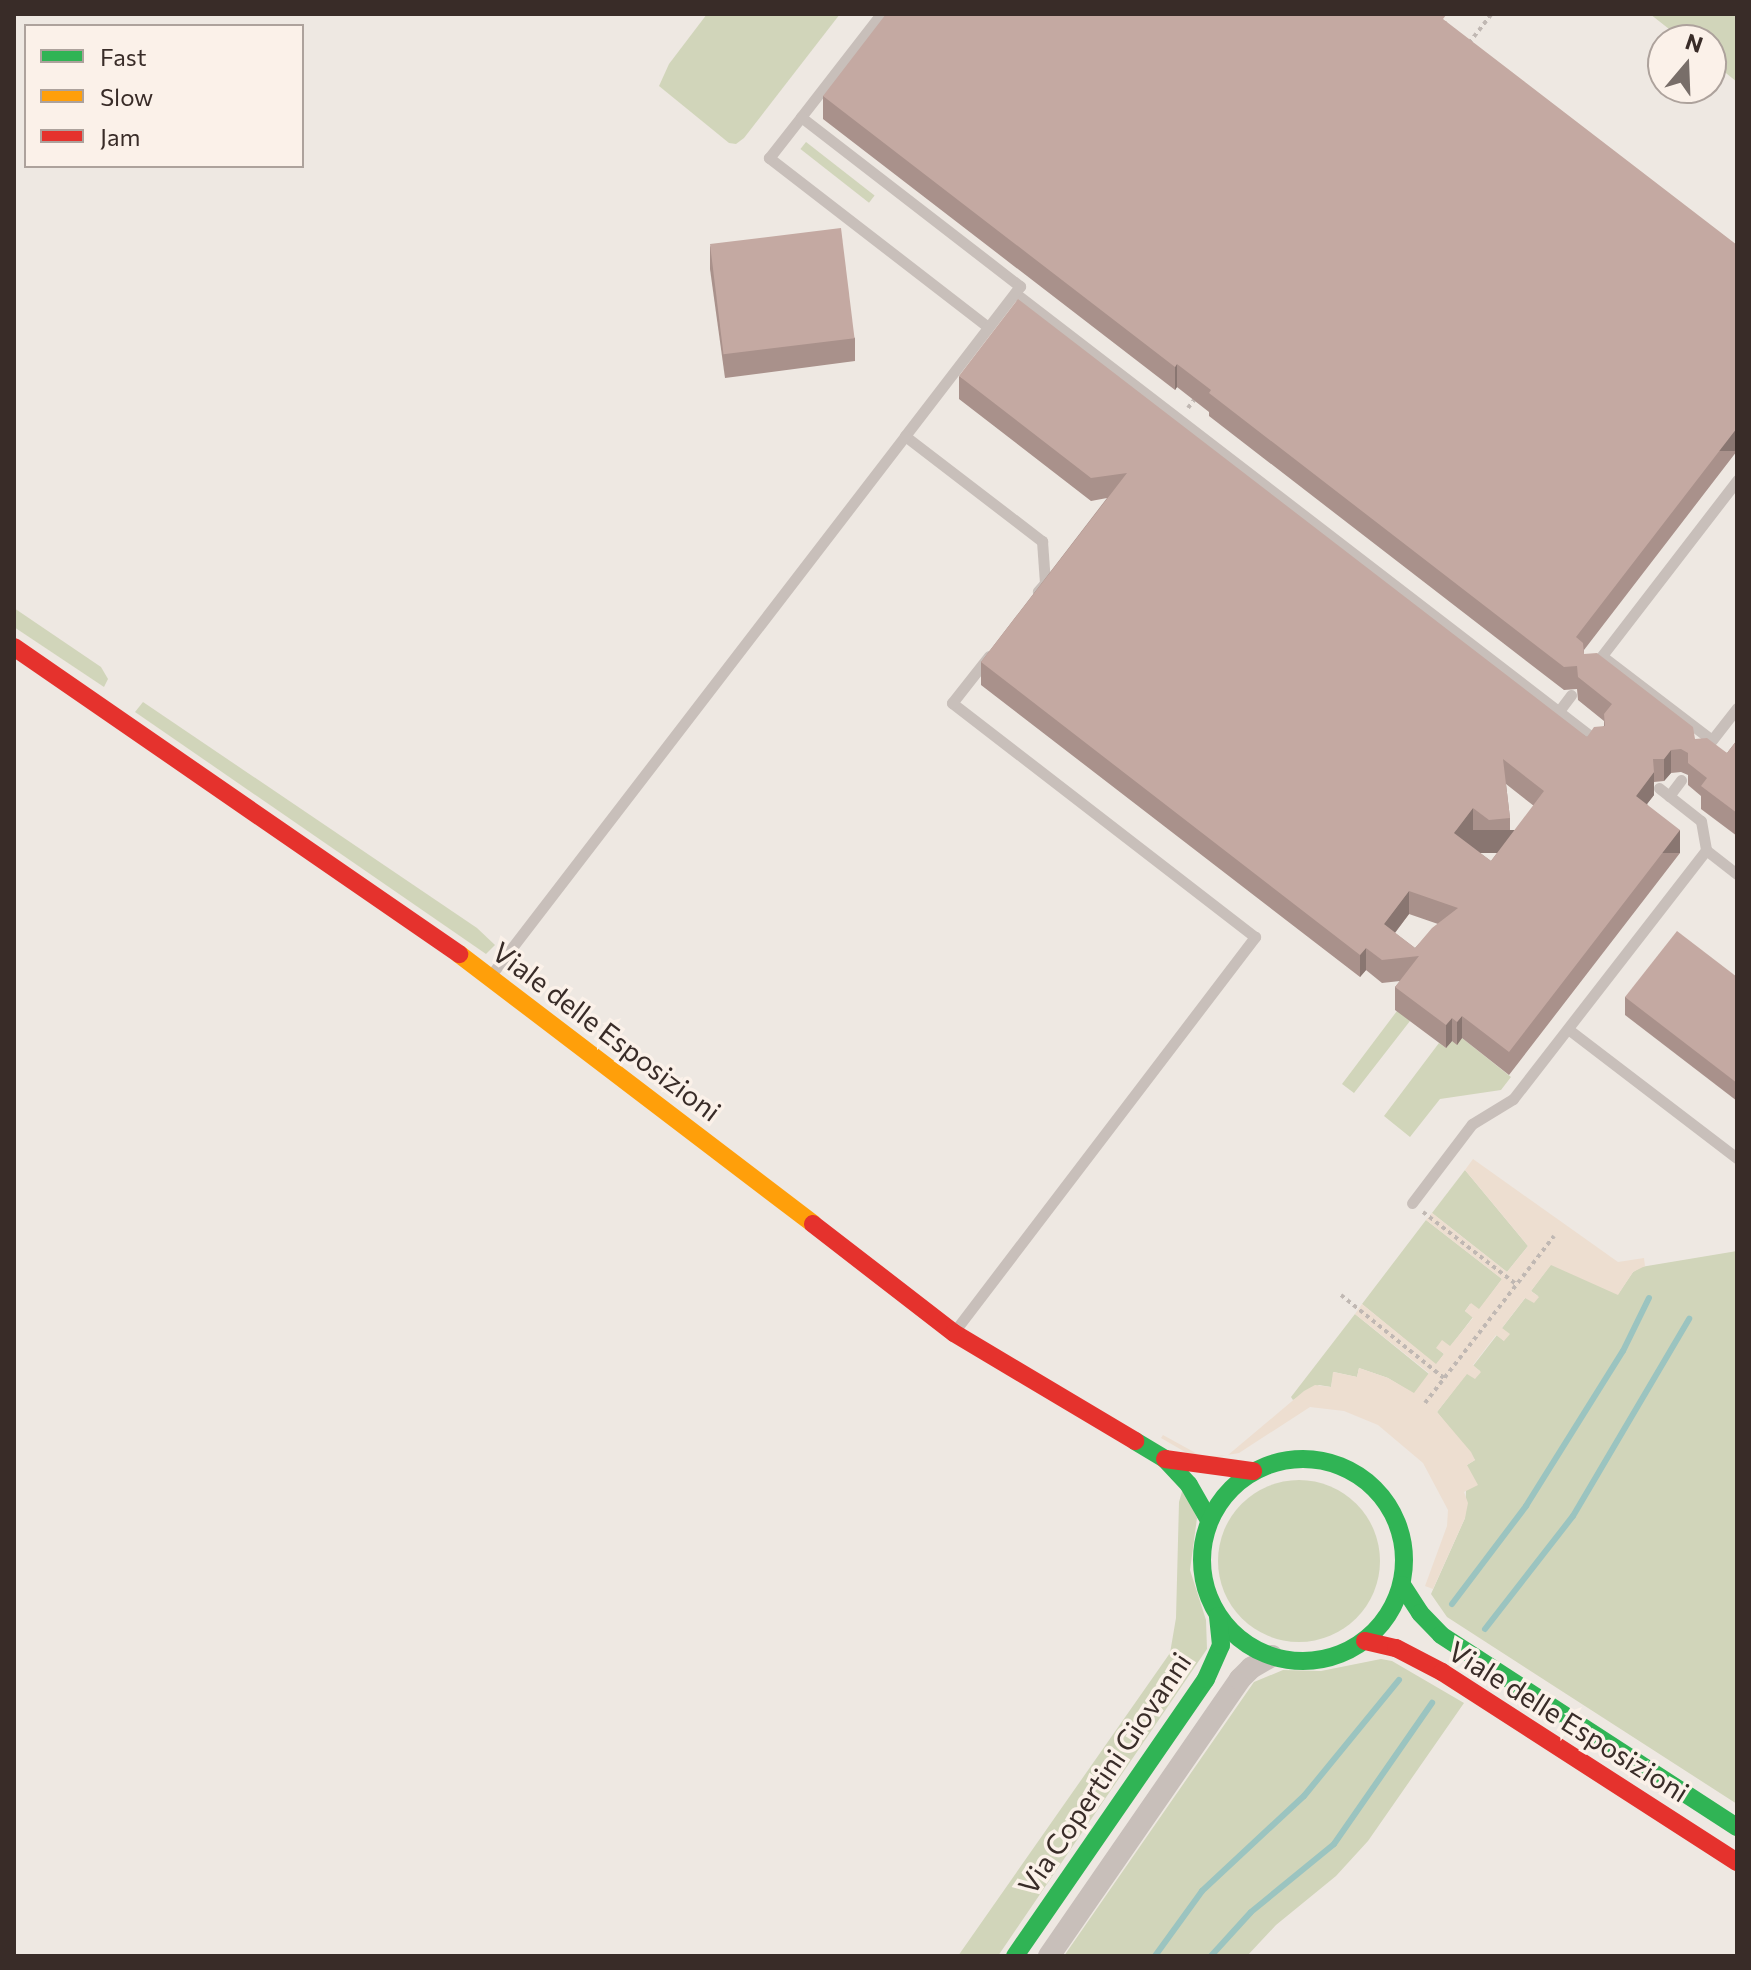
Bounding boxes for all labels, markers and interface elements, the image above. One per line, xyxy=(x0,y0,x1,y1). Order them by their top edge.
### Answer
legend xyxy=(24,24,304,168)
north arrow xyxy=(1647,24,1727,104)
text: N xyxy=(1682,27,1707,58)
text: Fast xyxy=(100,42,147,71)
text: Slow xyxy=(100,82,153,111)
text: Jam xyxy=(100,122,140,151)
street label: Viale delle Esposizioni xyxy=(486,934,728,1128)
street label: Viale delle Esposizioni xyxy=(1443,1633,1695,1809)
street label: Via Copertini Giovanni xyxy=(1011,1646,1197,1900)

